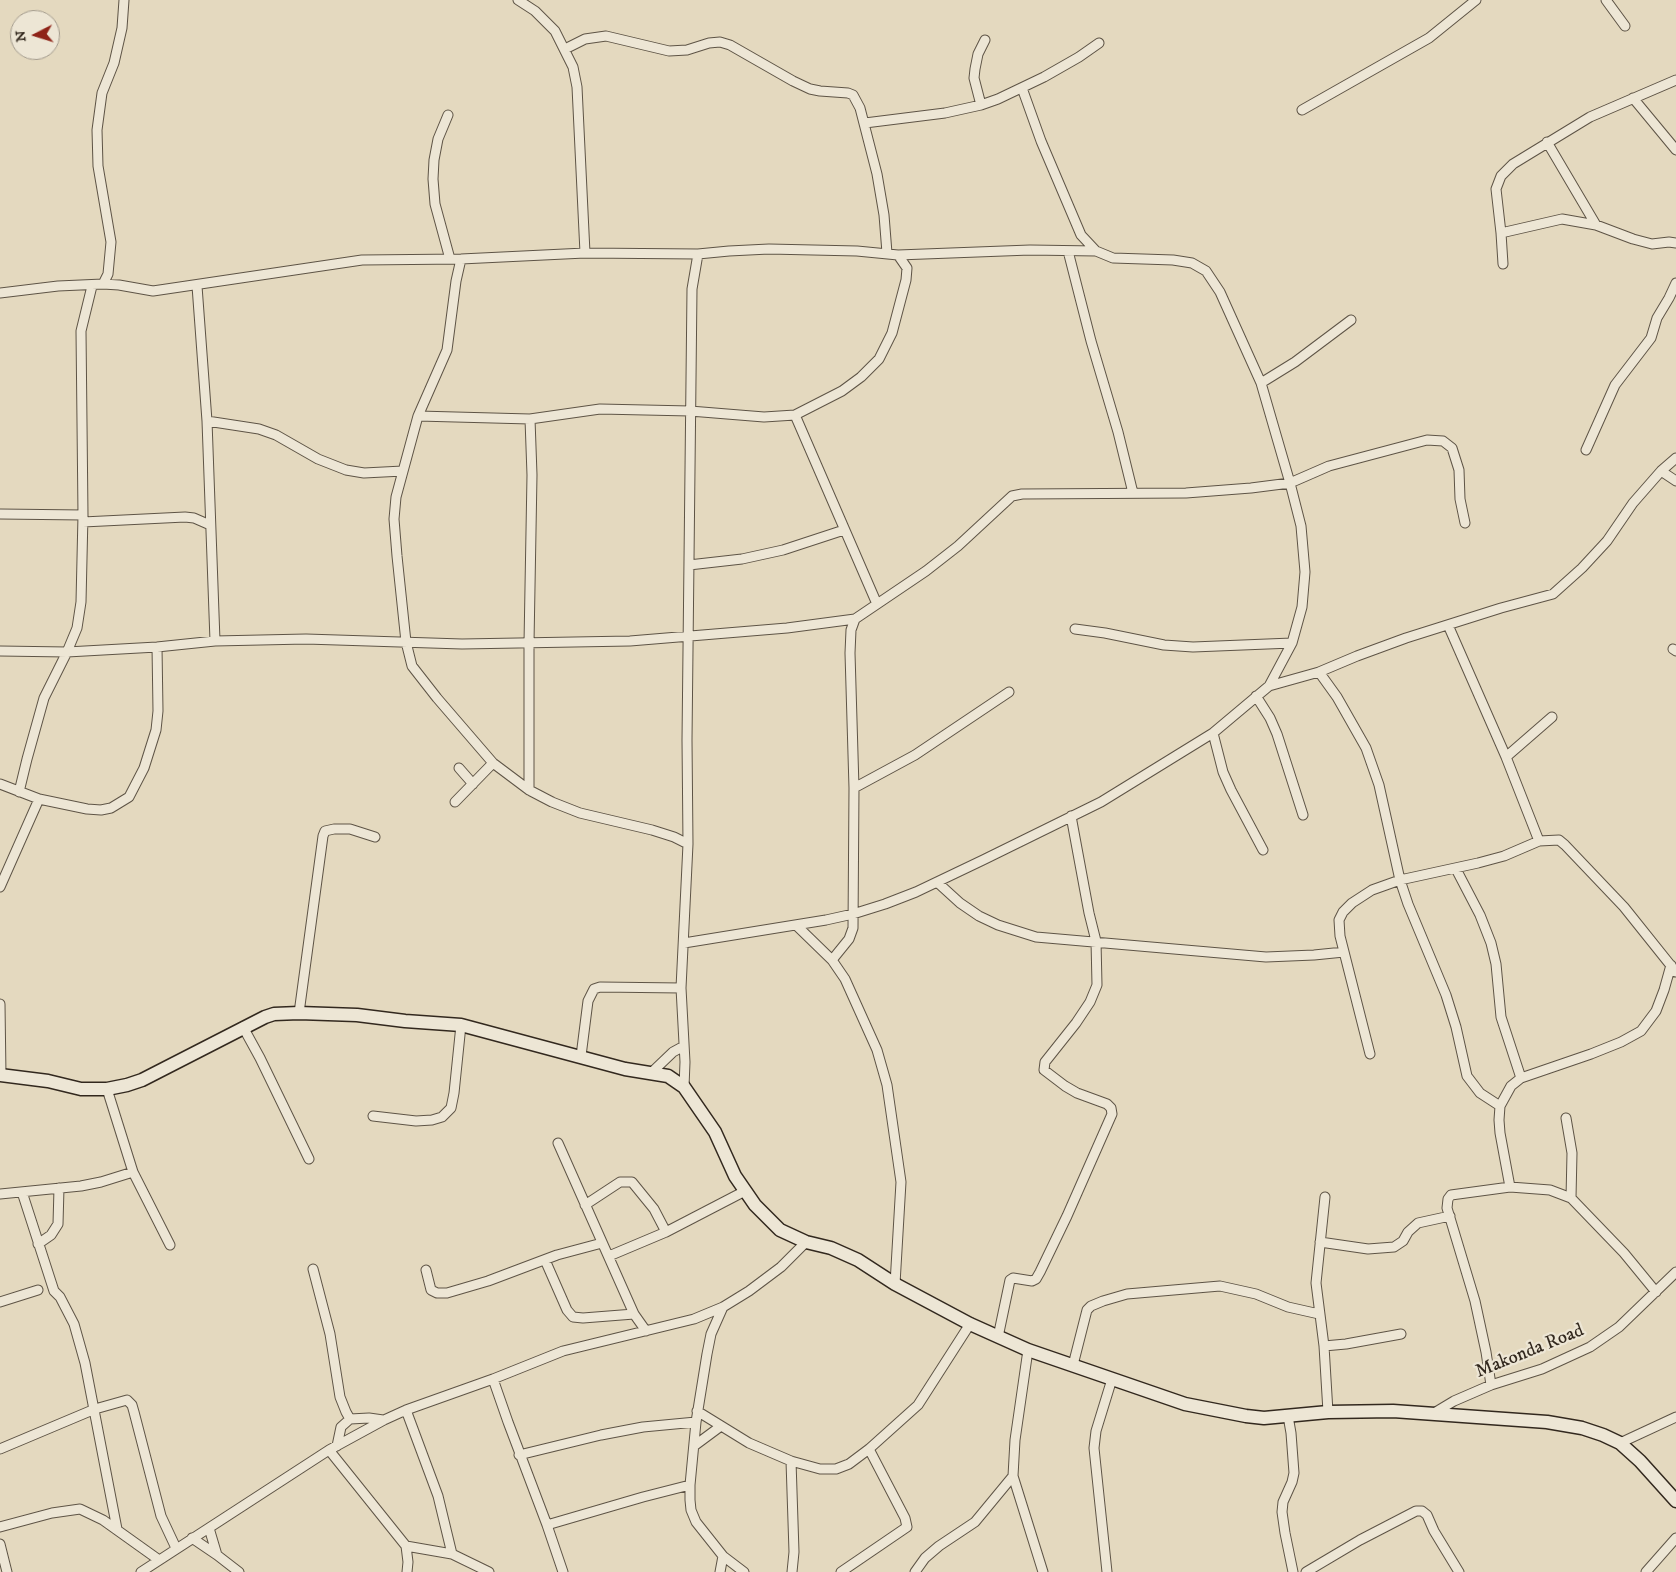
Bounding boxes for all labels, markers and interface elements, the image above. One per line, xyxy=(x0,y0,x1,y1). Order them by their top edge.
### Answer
north arrow xyxy=(10,10,60,60)
text: N xyxy=(12,30,31,43)
street label: Makonda Road xyxy=(1473,1320,1587,1384)

